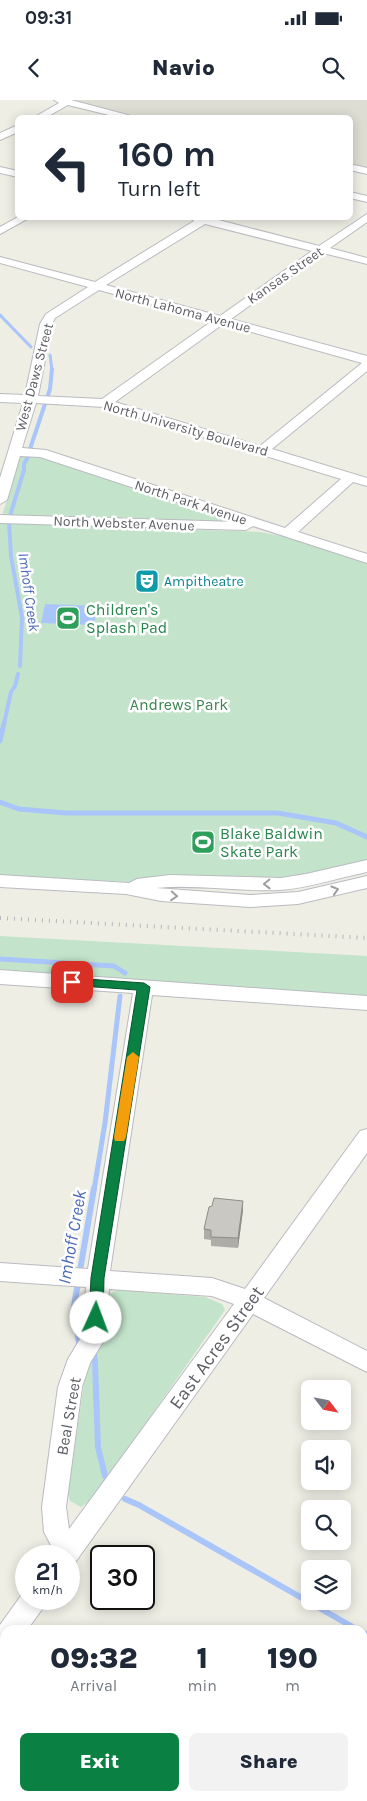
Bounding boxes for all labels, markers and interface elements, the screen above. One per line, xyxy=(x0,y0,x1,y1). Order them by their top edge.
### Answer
text: 09:31 xyxy=(25,7,72,29)
icon: back xyxy=(20,54,48,82)
icon: search xyxy=(319,54,347,82)
text: Navio xyxy=(152,55,215,81)
text: 160 m xyxy=(118,134,216,175)
icon: left xyxy=(35,135,100,200)
text: Turn left xyxy=(118,176,201,202)
street label: Kansas Street xyxy=(244,243,327,308)
street label: North Lahoma Avenue xyxy=(113,284,253,337)
street label: West Daws Street xyxy=(12,321,57,433)
street label: North University Boulevard xyxy=(101,397,270,460)
street label: North Park Avenue xyxy=(133,476,249,529)
street label: North Webster Avenue xyxy=(53,513,195,534)
water label: Imhoff Creek xyxy=(15,551,43,633)
theatre icon: Ampitheatre xyxy=(134,568,160,594)
place label: Ampitheatre xyxy=(164,573,244,590)
place label: Children's Splash Pad xyxy=(86,600,167,637)
sports icon: Children's Splash Pad xyxy=(55,605,81,631)
park label: Andrews Park xyxy=(130,695,228,714)
place label: Blake Baldwin Skate Park xyxy=(220,824,323,861)
sports icon: Blake Baldwin Skate Park xyxy=(190,829,216,855)
one-way arrow xyxy=(263,878,271,889)
one-way arrow xyxy=(331,885,340,896)
one-way arrow xyxy=(170,890,178,901)
pin xyxy=(51,961,93,1003)
icon: arrive xyxy=(58,968,86,996)
water label: Imhoff Creek xyxy=(53,1187,91,1286)
street label: East Acres Street xyxy=(165,1282,269,1413)
position arrow xyxy=(69,1291,121,1343)
street label: Beal Street xyxy=(52,1375,85,1457)
north arrow xyxy=(301,1380,351,1430)
map controls xyxy=(301,1380,351,1610)
button: sound xyxy=(301,1440,351,1490)
button: search xyxy=(301,1500,351,1550)
speed limit sign: 30 xyxy=(90,1545,155,1610)
text: 21 xyxy=(35,1557,60,1586)
button: layers xyxy=(301,1560,351,1610)
text: km/h xyxy=(32,1583,63,1597)
text: 09:32 xyxy=(50,1640,137,1676)
text: 1 xyxy=(196,1640,208,1676)
text: 190 xyxy=(267,1640,318,1676)
text: Arrival xyxy=(70,1676,117,1695)
text: min xyxy=(187,1676,217,1695)
text: m xyxy=(285,1676,300,1695)
button: Exit xyxy=(20,1733,179,1791)
button: Share xyxy=(189,1733,348,1791)

